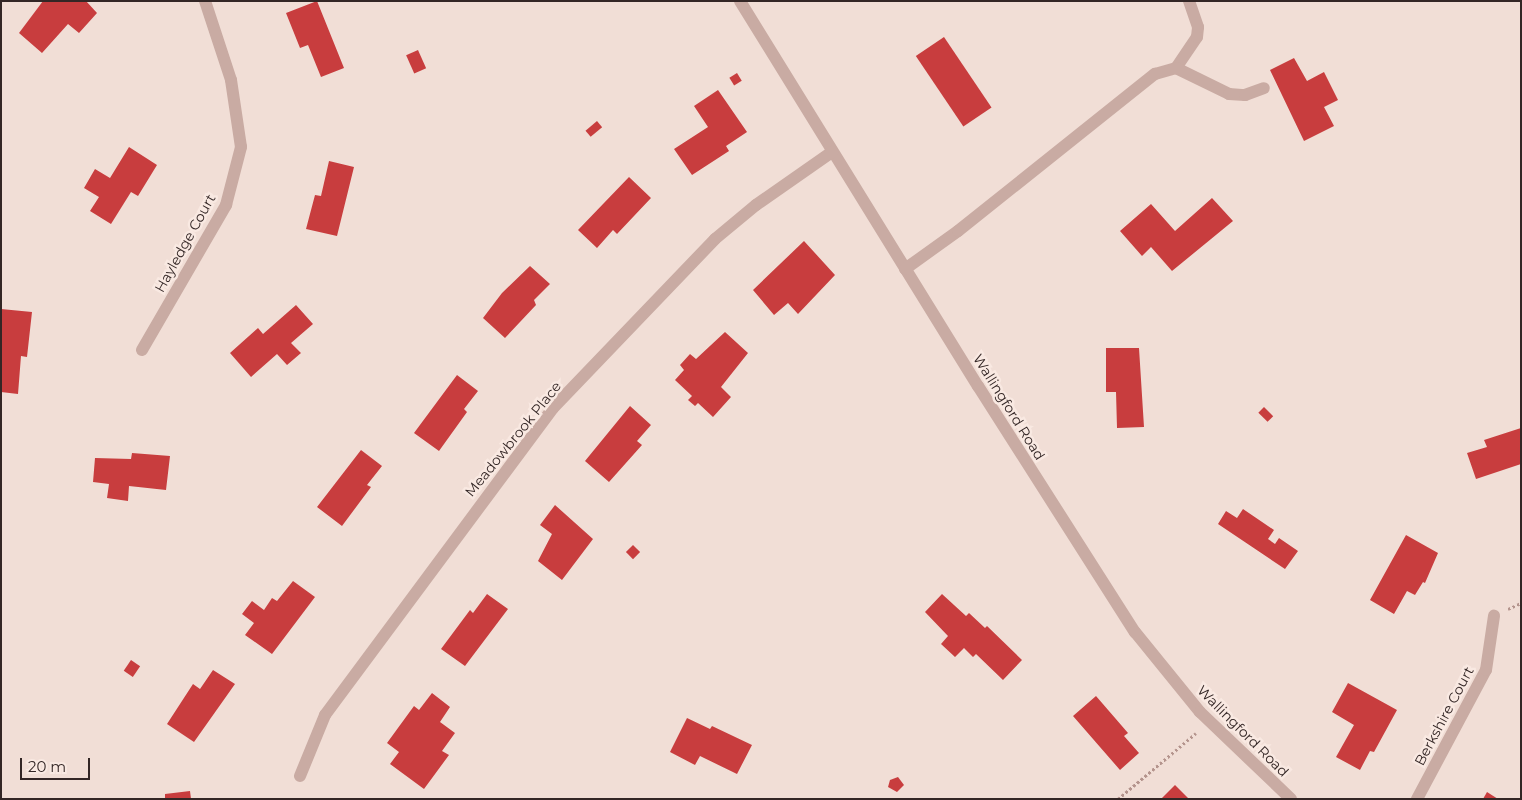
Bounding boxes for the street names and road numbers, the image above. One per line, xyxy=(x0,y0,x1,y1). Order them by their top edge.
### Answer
street label: Hayledge Court xyxy=(151,191,219,295)
street label: Wallingford Road xyxy=(970,351,1048,463)
street label: Meadowbrook Place xyxy=(461,378,565,500)
street label: Berkshire Court xyxy=(1411,664,1477,768)
street label: Wallingford Road xyxy=(1194,682,1292,780)

